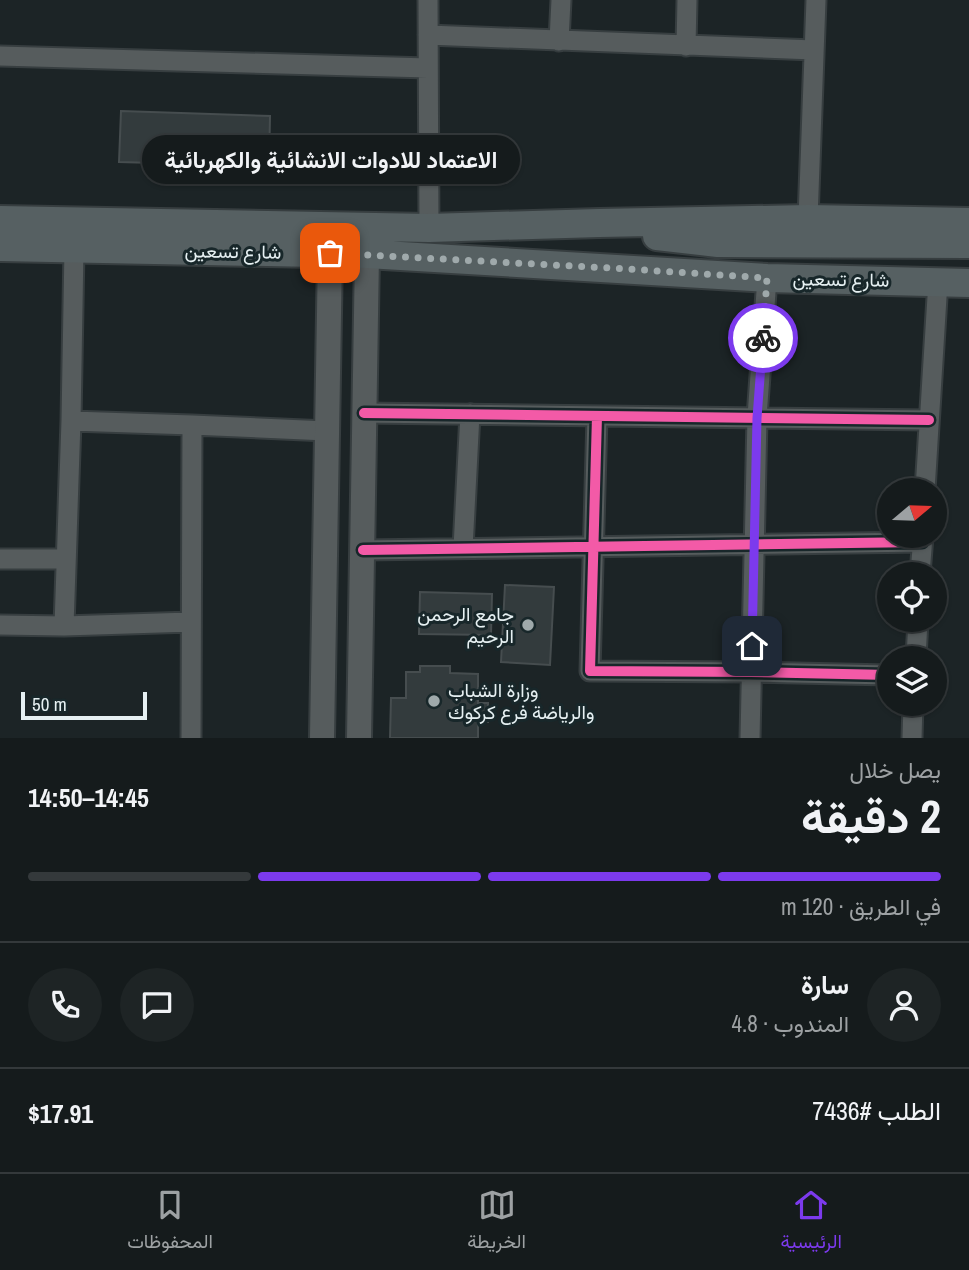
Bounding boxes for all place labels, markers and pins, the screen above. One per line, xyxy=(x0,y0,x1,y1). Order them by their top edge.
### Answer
callout: الاعتماد للادوات الانشائية والكهربائية xyxy=(141,134,519,183)
pin xyxy=(300,223,360,283)
place label: جامع الرحمن الرحيم xyxy=(417,601,514,649)
pin xyxy=(722,616,782,676)
marker: جامع الرحمن الرحيم xyxy=(520,617,536,633)
place label: وزارة الشباب والرياضة فرع كركوك xyxy=(448,677,594,725)
marker: وزارة الشباب والرياضة فرع كركوك xyxy=(426,693,442,709)

